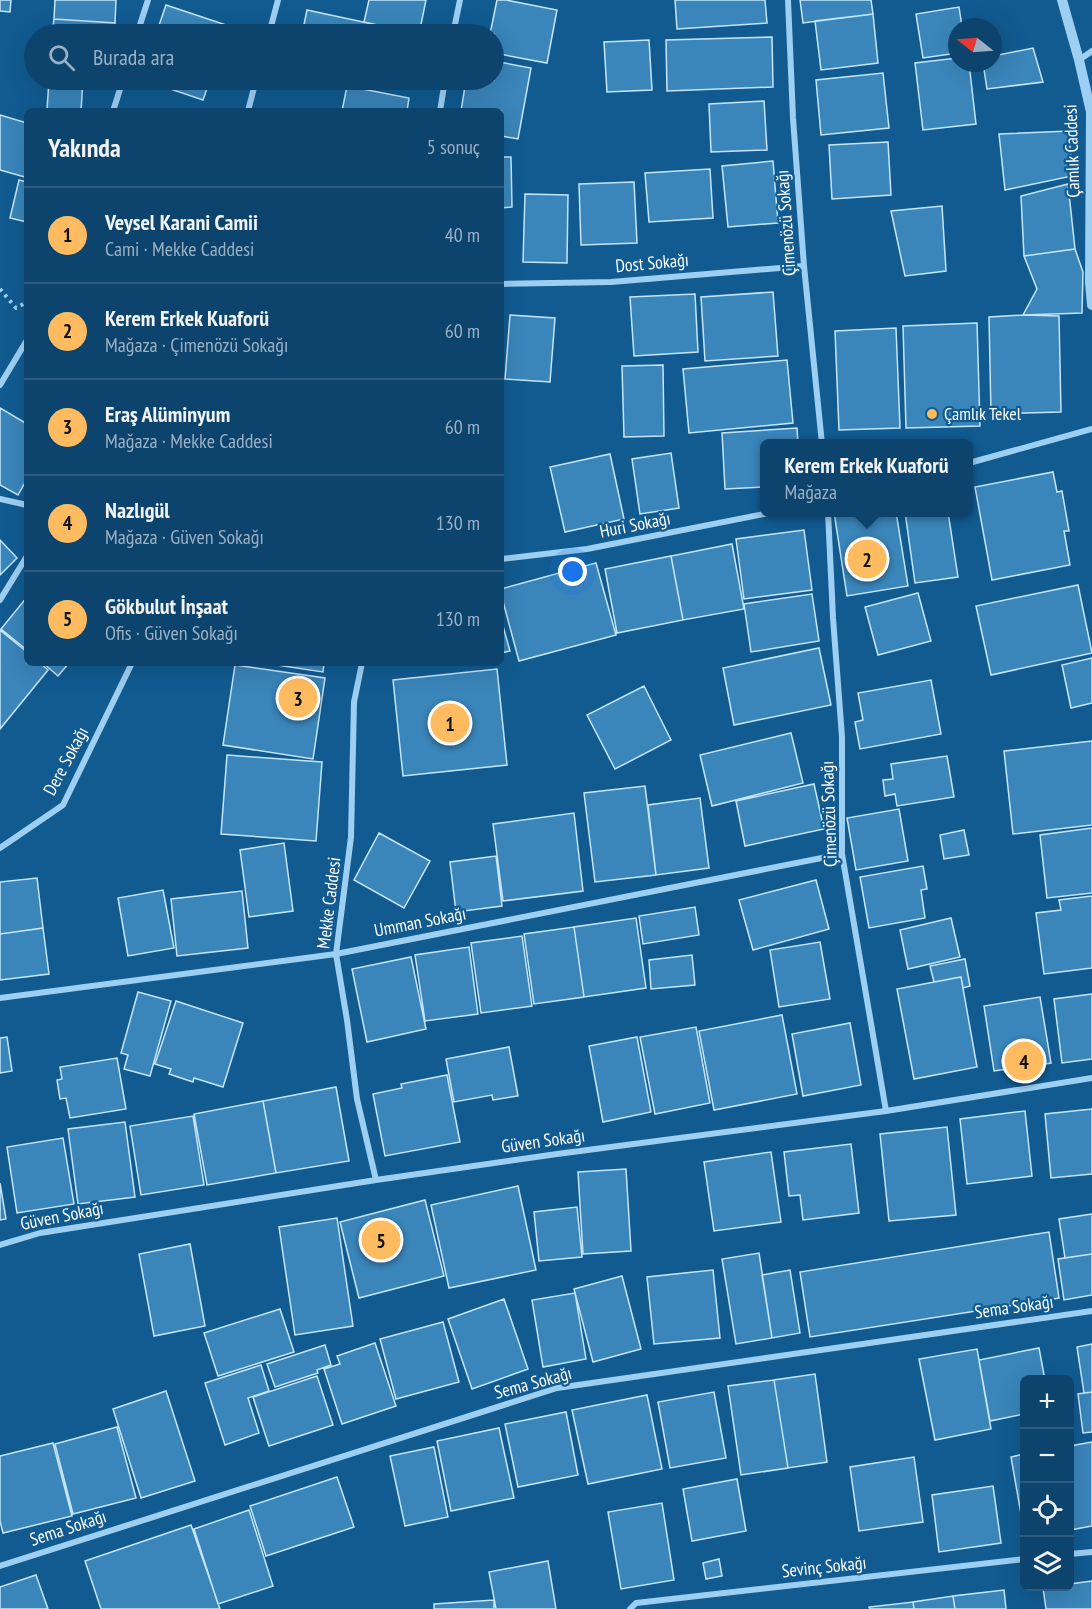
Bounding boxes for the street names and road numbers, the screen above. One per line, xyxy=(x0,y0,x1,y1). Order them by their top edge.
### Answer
street label: Çamlık Caddesi xyxy=(1058,104,1085,198)
street label: Çimenözü Sokağı xyxy=(770,169,801,277)
street label: Dost Sokağı xyxy=(614,248,690,277)
street label: Huri Sokağı xyxy=(598,506,672,543)
street label: Dere Sokağı xyxy=(38,723,93,799)
street label: Çimenözü Sokağı xyxy=(815,761,842,867)
street label: Mekke Caddesi xyxy=(311,856,346,950)
street label: Umman Sokağı xyxy=(372,901,468,942)
street label: Güven Sokağı xyxy=(500,1123,586,1158)
street label: Güven Sokağı xyxy=(18,1196,105,1235)
street label: Sema Sokağı xyxy=(973,1290,1055,1323)
street label: Sema Sokağı xyxy=(492,1361,574,1404)
street label: Sema Sokağı xyxy=(27,1504,109,1551)
street label: Sevinç Sokağı xyxy=(781,1551,867,1582)

